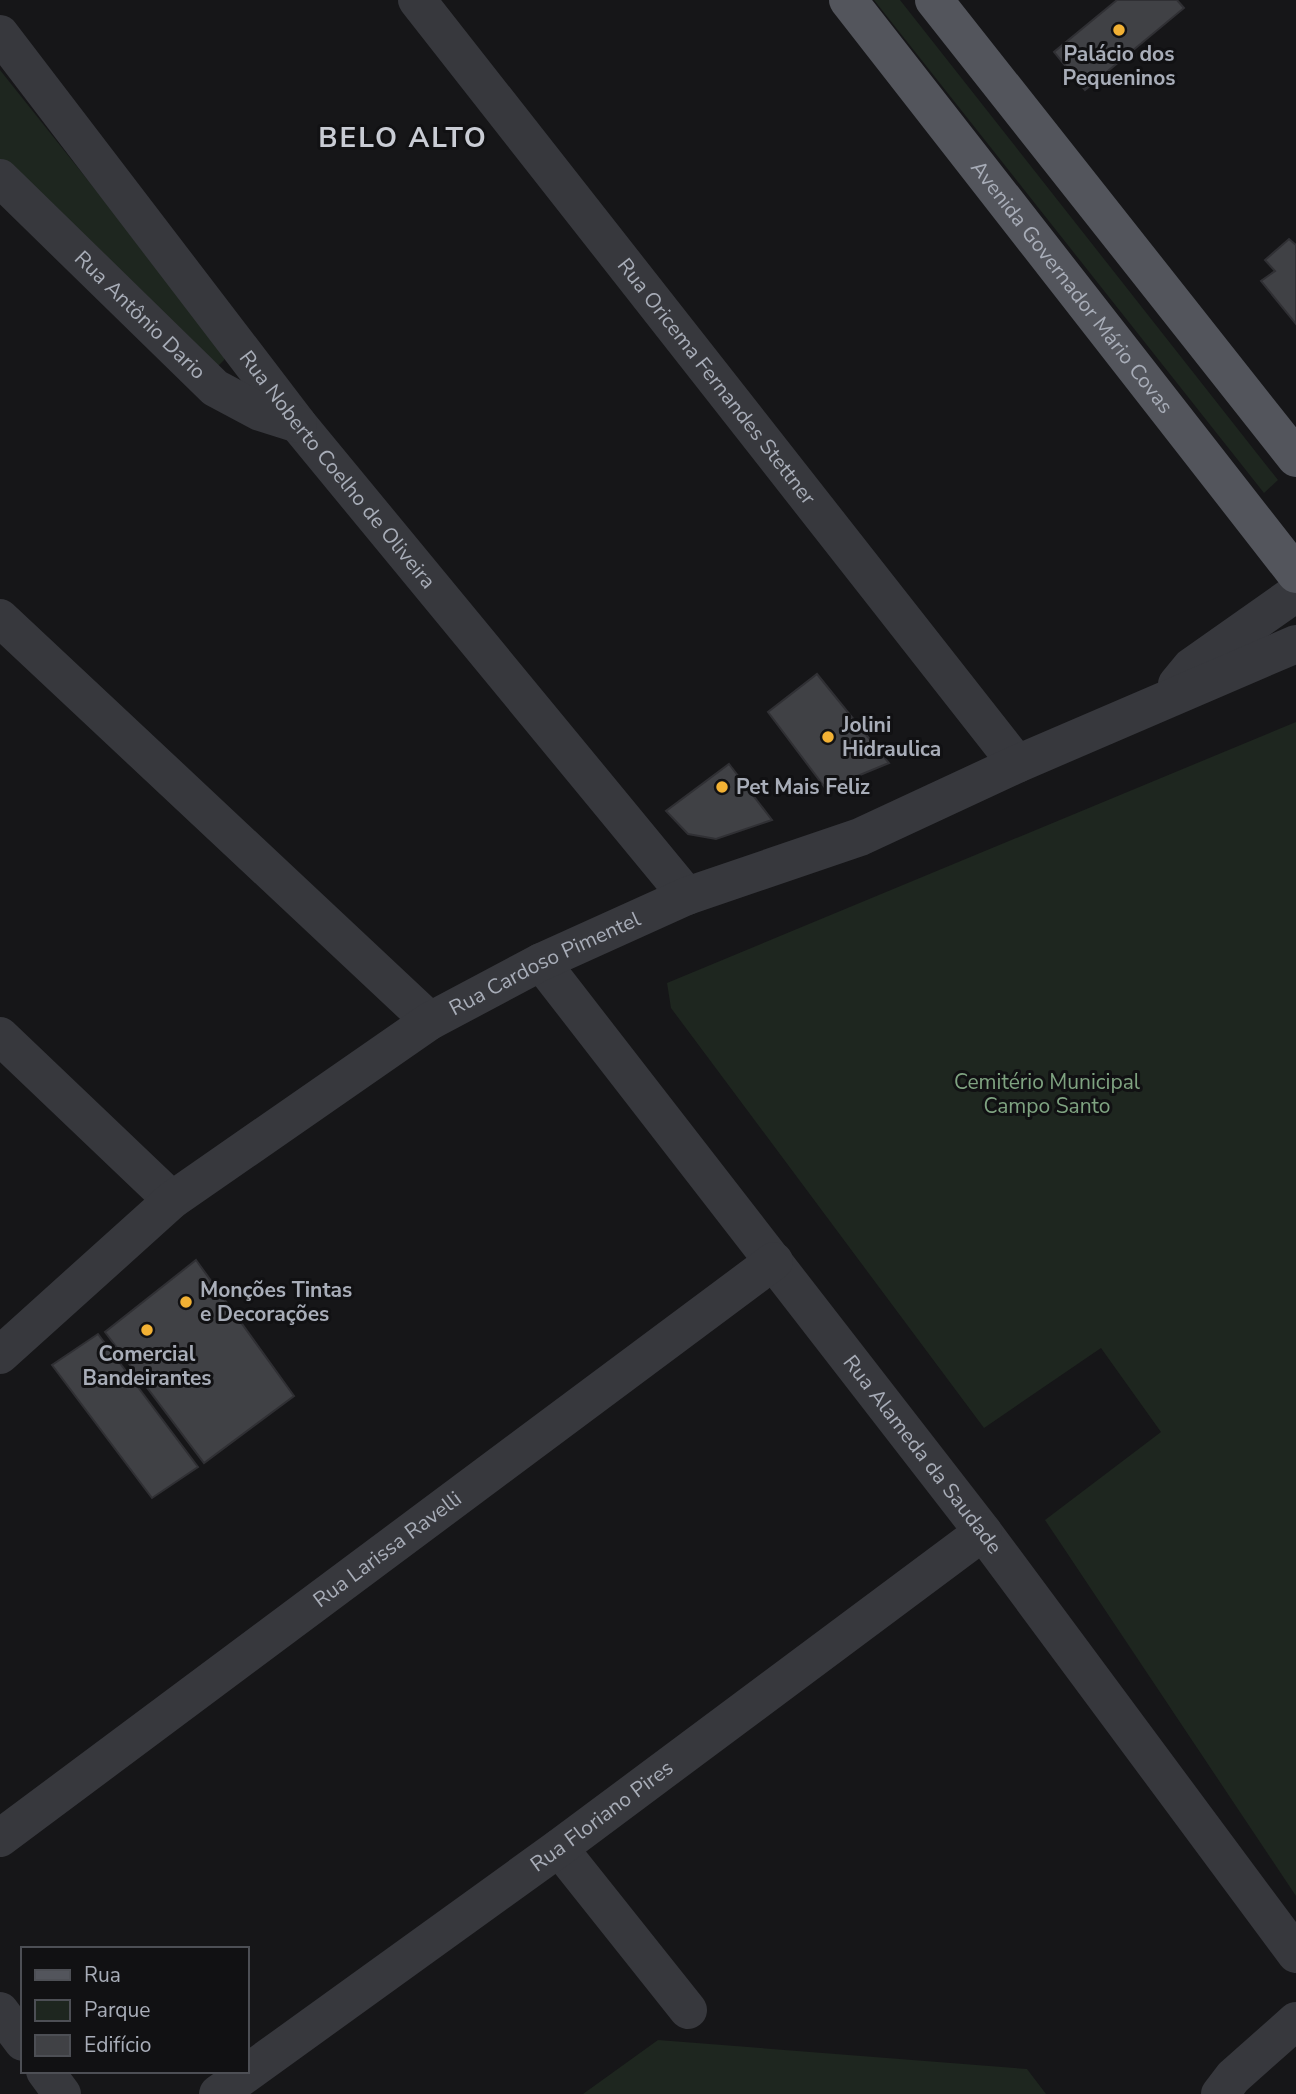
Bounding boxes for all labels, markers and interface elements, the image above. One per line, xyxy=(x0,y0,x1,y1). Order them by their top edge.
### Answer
marker: Palácio dos Pequeninos xyxy=(1111,22,1127,38)
place label: Palácio dos Pequeninos xyxy=(1063,40,1175,92)
district label: BELO ALTO xyxy=(318,119,488,157)
street label: Avenida Governador Mário Covas xyxy=(964,155,1180,419)
street label: Rua Antônio Dario xyxy=(68,244,212,386)
street label: Rua Oricema Fernandes Stettner xyxy=(611,252,822,511)
street label: Rua Noberto Coelho de Oliveira xyxy=(233,345,442,594)
place label: Jolini Hidraulica xyxy=(841,711,941,763)
marker: Jolini Hidraulica xyxy=(820,729,836,745)
place label: Pet Mais Feliz xyxy=(736,773,870,801)
marker: Pet Mais Feliz xyxy=(714,779,730,795)
street label: Rua Cardoso Pimentel xyxy=(444,905,646,1022)
park label: Cemitério Municipal Campo Santo xyxy=(954,1068,1141,1120)
place label: Monções Tintas e Decorações xyxy=(200,1276,352,1328)
marker: Monções Tintas e Decorações xyxy=(178,1294,194,1310)
marker: Comercial Bandeirantes xyxy=(139,1322,155,1338)
place label: Comercial Bandeirantes xyxy=(82,1340,212,1392)
street label: Rua Alameda da Saudade xyxy=(837,1349,1009,1560)
street label: Rua Larissa Ravelli xyxy=(307,1485,467,1614)
street label: Rua Floriano Pires xyxy=(525,1754,679,1878)
legend xyxy=(21,1947,248,2073)
text: Rua xyxy=(84,1961,121,1989)
text: Parque xyxy=(84,1996,151,2024)
text: Edifício xyxy=(84,2031,151,2059)

